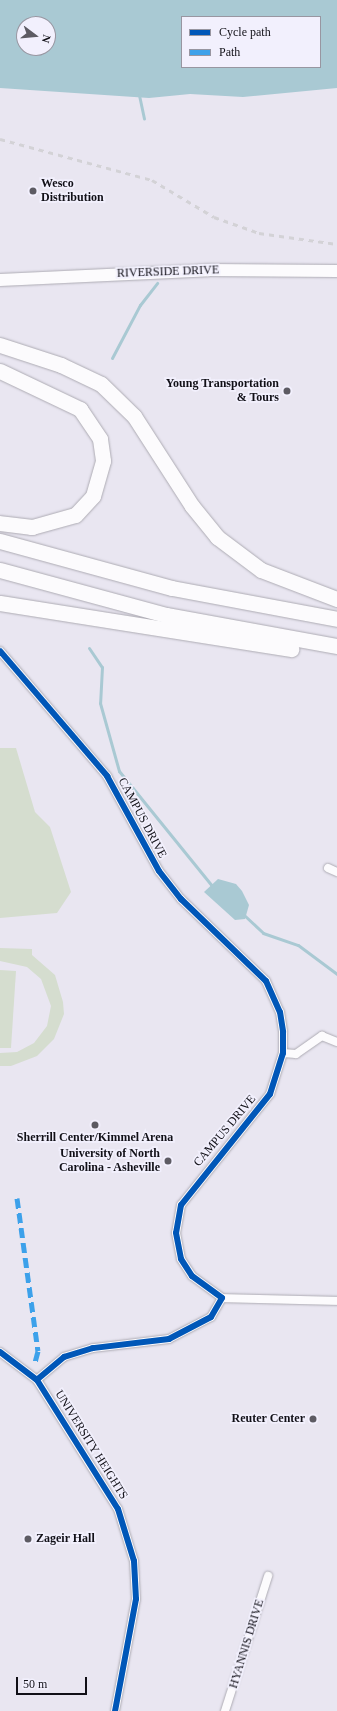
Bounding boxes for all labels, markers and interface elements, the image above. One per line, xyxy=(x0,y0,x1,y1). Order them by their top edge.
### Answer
north arrow xyxy=(16,16,56,56)
legend xyxy=(181,16,321,68)
text: Cycle path xyxy=(219,25,271,39)
text: N xyxy=(40,34,53,45)
text: Path xyxy=(219,45,240,59)
place label: Wesco Distribution xyxy=(41,177,104,205)
marker: Wesco Distribution xyxy=(28,186,38,196)
street label: RIVERSIDE DRIVE xyxy=(117,263,219,281)
place label: Young Transportation & Tours xyxy=(166,377,279,405)
marker: Young Transportation & Tours xyxy=(282,386,292,396)
street label: CAMPUS DRIVE xyxy=(115,775,169,861)
street label: CAMPUS DRIVE xyxy=(191,1092,259,1170)
marker: Sherrill Center/Kimmel Arena xyxy=(90,1120,100,1130)
place label: Sherrill Center/Kimmel Arena xyxy=(16,1131,174,1145)
place label: University of North Carolina - Asheville xyxy=(58,1147,160,1175)
marker: University of North Carolina - Asheville xyxy=(163,1156,173,1166)
street label: UNIVERSITY HEIGHTS xyxy=(51,1388,131,1502)
place label: Reuter Center xyxy=(231,1412,305,1426)
marker: Reuter Center xyxy=(308,1414,318,1424)
place label: Zageir Hall xyxy=(36,1532,95,1546)
marker: Zageir Hall xyxy=(23,1534,33,1544)
street label: HYANNIS DRIVE xyxy=(227,1598,267,1690)
scale bar xyxy=(18,1669,89,1695)
text: 50 m xyxy=(23,1677,47,1691)

